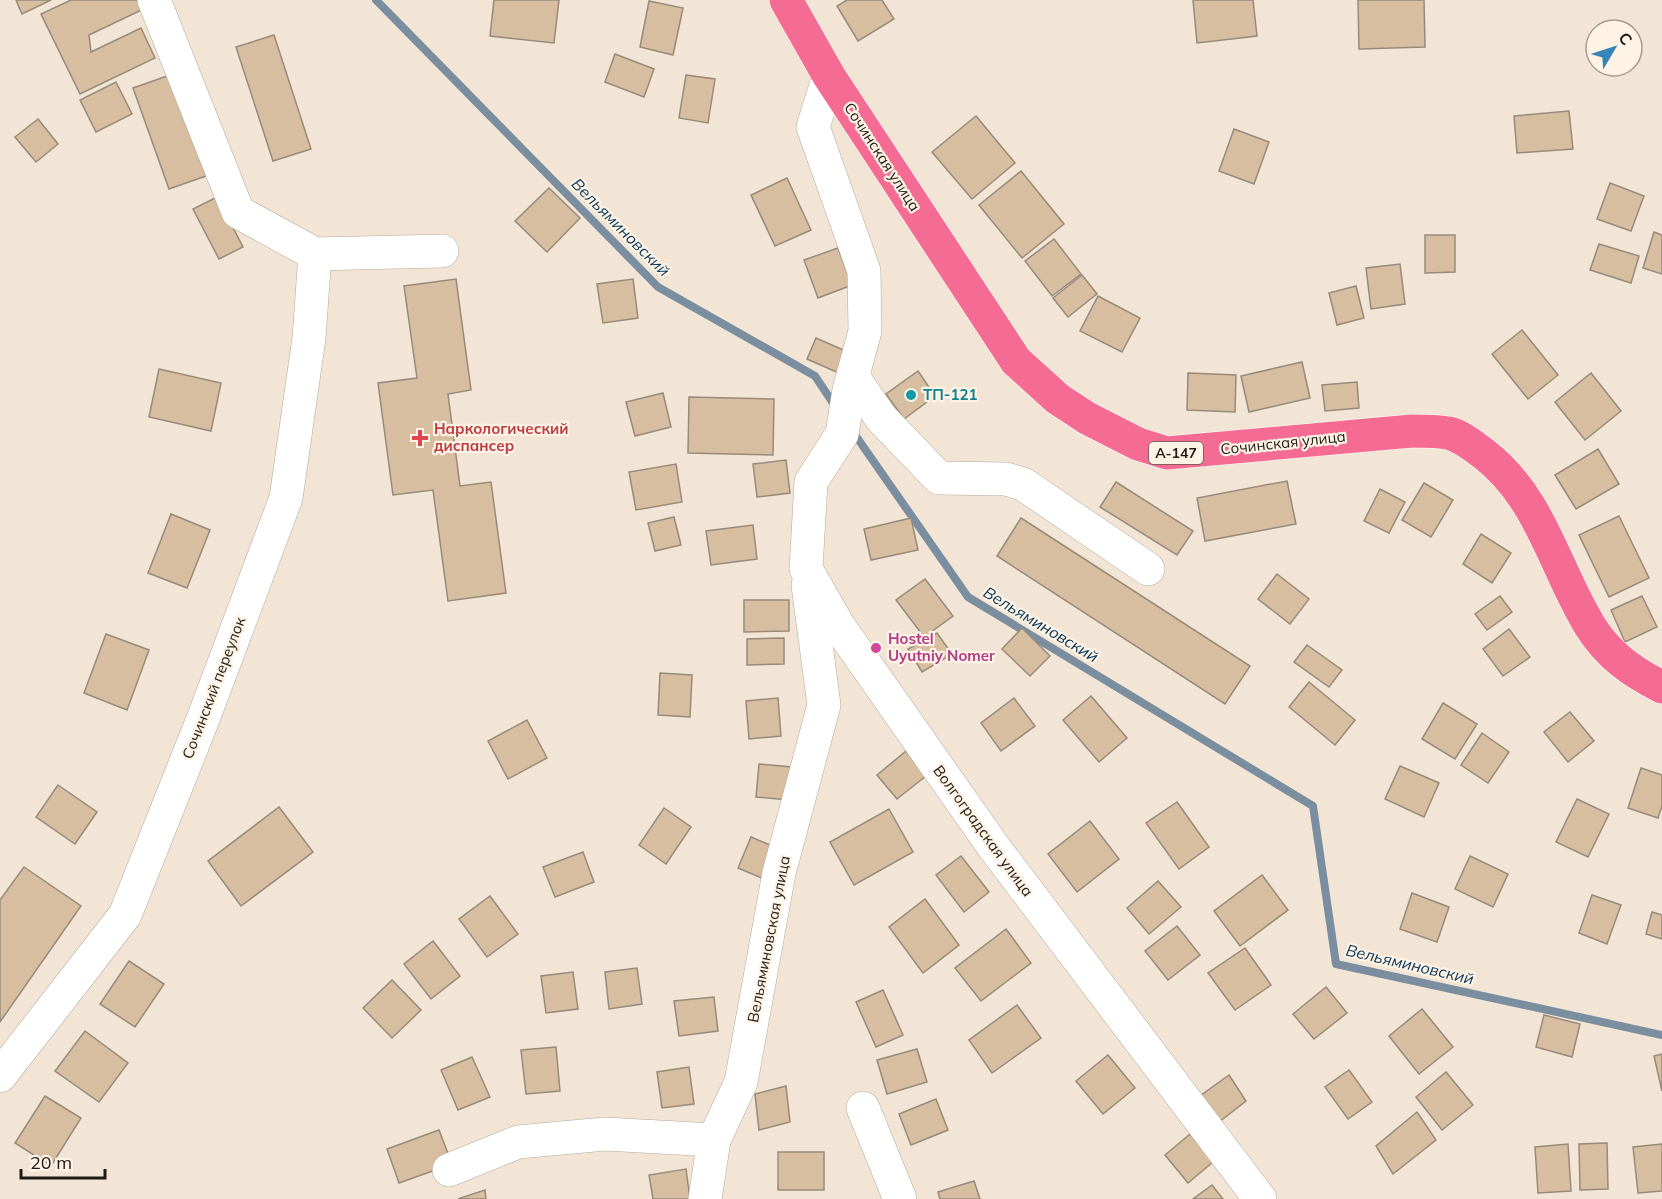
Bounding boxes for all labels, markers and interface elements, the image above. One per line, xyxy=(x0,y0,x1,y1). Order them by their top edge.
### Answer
north arrow xyxy=(1584,18,1644,78)
text: С xyxy=(1614,28,1637,49)
street label: Сочинская улица xyxy=(840,99,925,215)
water label: Вельяминовский xyxy=(568,174,674,280)
place label: ТП-121 xyxy=(923,385,977,404)
marker: ТП-121 xyxy=(904,388,918,402)
place label: Наркологический диспансер xyxy=(434,419,569,455)
street label: Сочинская улица xyxy=(1219,426,1347,459)
marker: Наркологический диспансер xyxy=(411,429,429,447)
road number: А-147 xyxy=(1149,442,1203,464)
water label: Вельяминовский xyxy=(980,582,1102,666)
street label: Сочинский переулок xyxy=(178,613,250,761)
place label: Hostel Uyutniy Nomer xyxy=(888,629,995,665)
marker: Hostel Uyutniy Nomer xyxy=(869,641,883,655)
street label: Волгоградская улица xyxy=(929,761,1037,900)
street label: Вельяминовская улица xyxy=(743,854,794,1024)
water label: Вельяминовский xyxy=(1344,940,1476,988)
scale bar xyxy=(21,1142,105,1180)
text: 20 m xyxy=(30,1151,72,1174)

